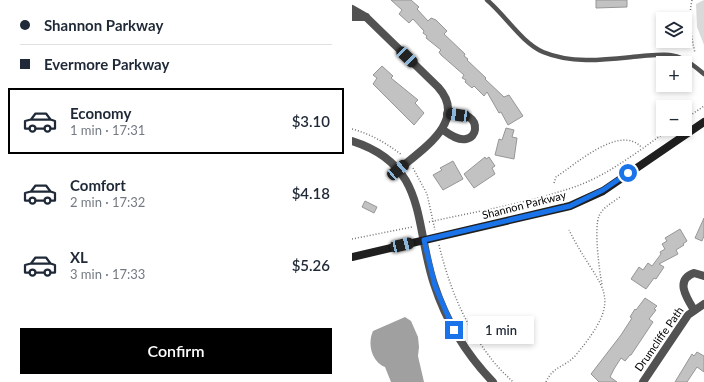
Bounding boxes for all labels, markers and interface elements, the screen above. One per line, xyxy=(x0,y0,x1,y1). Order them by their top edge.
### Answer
map controls xyxy=(656,12,692,136)
button: layers xyxy=(656,12,692,48)
text: Shannon Parkway xyxy=(44,16,163,34)
car xyxy=(394,44,420,70)
text: Evermore Parkway xyxy=(44,55,169,73)
button: + xyxy=(656,56,692,92)
button: − xyxy=(656,100,692,136)
icon: car xyxy=(22,103,58,139)
text: Economy xyxy=(70,104,131,122)
car xyxy=(445,107,471,123)
text: $3.10 xyxy=(292,112,330,130)
text: 1 min · 17:31 xyxy=(70,122,145,138)
car xyxy=(385,158,411,182)
route start xyxy=(619,164,637,182)
icon: car xyxy=(22,175,58,211)
text: Comfort xyxy=(70,176,126,194)
text: $4.18 xyxy=(292,184,330,202)
street label: Shannon Parkway xyxy=(481,188,567,221)
text: 2 min · 17:32 xyxy=(70,194,145,210)
car xyxy=(389,236,415,254)
icon: car xyxy=(22,247,58,283)
text: XL xyxy=(70,248,88,266)
text: $5.26 xyxy=(292,256,330,274)
text: 3 min · 17:33 xyxy=(70,266,145,282)
street label: Drumcliffe Path xyxy=(632,304,686,373)
callout: 1 min xyxy=(468,316,534,344)
route end xyxy=(445,321,463,339)
text: 1 min xyxy=(485,322,517,338)
button: Confirm xyxy=(20,328,332,374)

